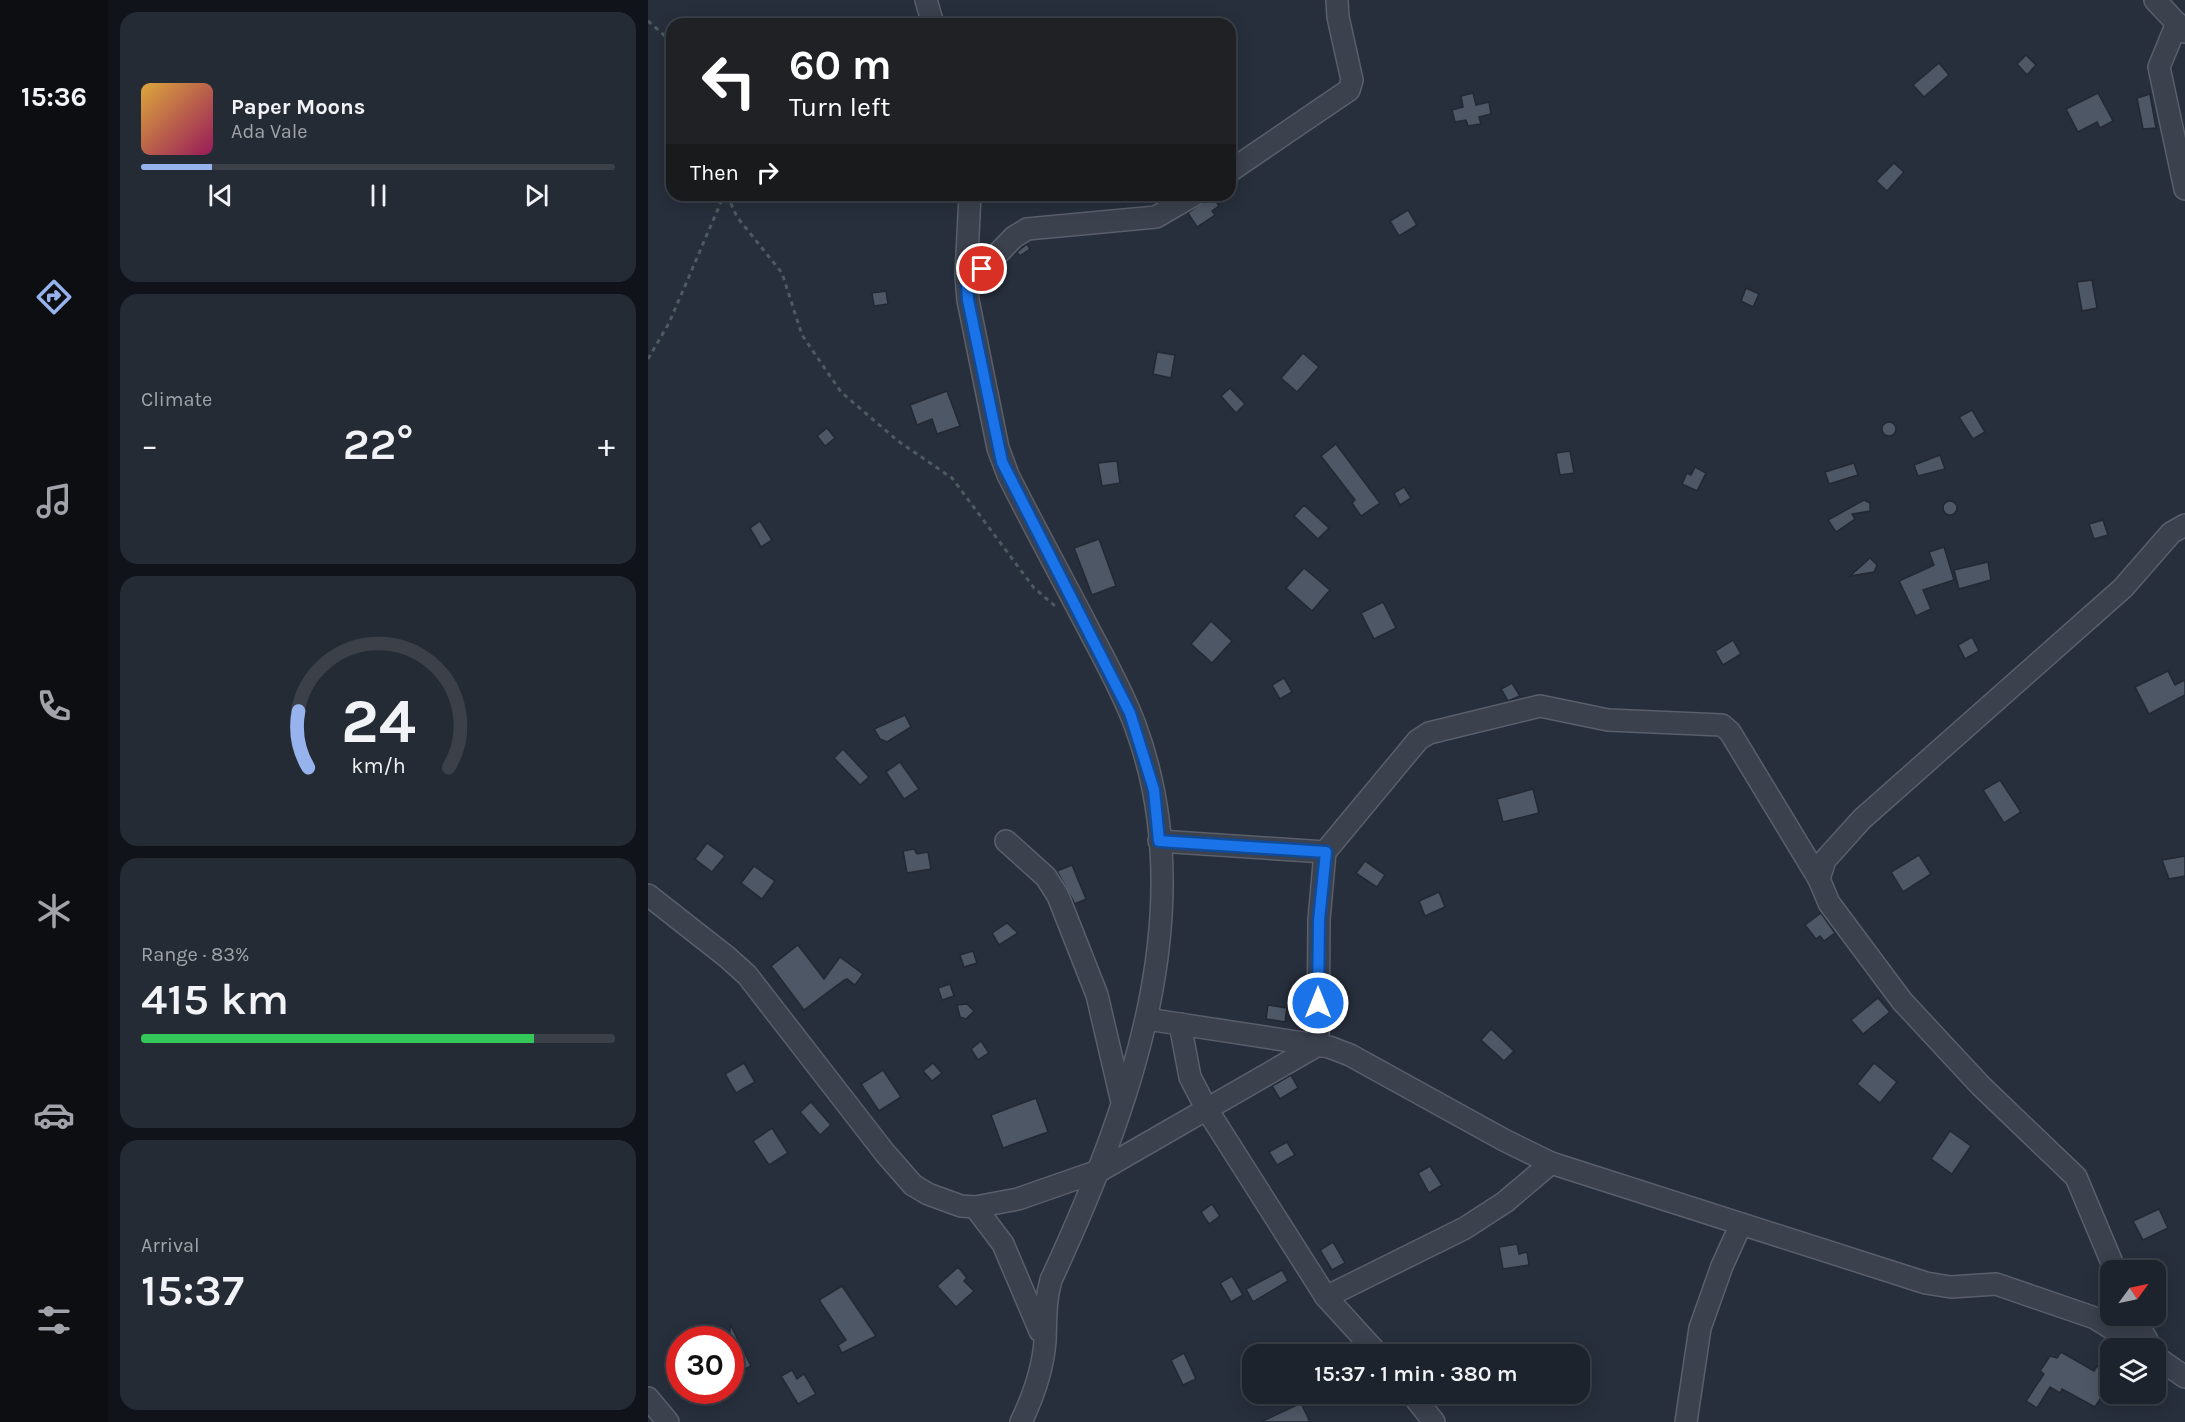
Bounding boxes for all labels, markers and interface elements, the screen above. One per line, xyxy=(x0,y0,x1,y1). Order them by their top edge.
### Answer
text: 60 m xyxy=(789,40,892,90)
icon: left xyxy=(690,42,768,120)
text: 15:36 xyxy=(21,81,87,113)
text: Turn left xyxy=(789,91,890,123)
text: Paper Moons xyxy=(231,94,365,120)
text: Ada Vale xyxy=(231,120,308,143)
icon: right xyxy=(751,156,784,189)
text: Then xyxy=(690,160,739,186)
icon: previous xyxy=(204,179,237,212)
icon: pause xyxy=(362,179,395,212)
icon: next xyxy=(520,179,553,212)
pin xyxy=(956,243,1007,294)
icon: arrive xyxy=(965,252,998,285)
icon: directions xyxy=(33,276,75,318)
text: Climate xyxy=(141,388,212,411)
text: 22° xyxy=(343,418,413,470)
text: − xyxy=(141,426,158,464)
text: + xyxy=(598,426,615,464)
icon: music xyxy=(33,480,75,522)
icon: phone xyxy=(33,685,75,727)
text: 24 xyxy=(341,685,415,758)
text: km/h xyxy=(351,753,405,778)
icon: climate xyxy=(33,890,75,932)
text: Range · 83% xyxy=(141,943,250,966)
position arrow xyxy=(1286,971,1350,1035)
text: 415 km xyxy=(141,973,289,1025)
icon: car xyxy=(33,1094,75,1136)
text: Arrival xyxy=(141,1234,200,1257)
north arrow xyxy=(2100,1260,2166,1326)
map controls xyxy=(2100,1260,2166,1404)
text: 15:37 xyxy=(141,1264,244,1316)
icon: filters xyxy=(33,1299,75,1341)
speed limit sign: 30 xyxy=(666,1326,744,1404)
button: layers xyxy=(2100,1338,2166,1404)
text: 15:37 · 1 min · 380 m xyxy=(1314,1361,1518,1387)

